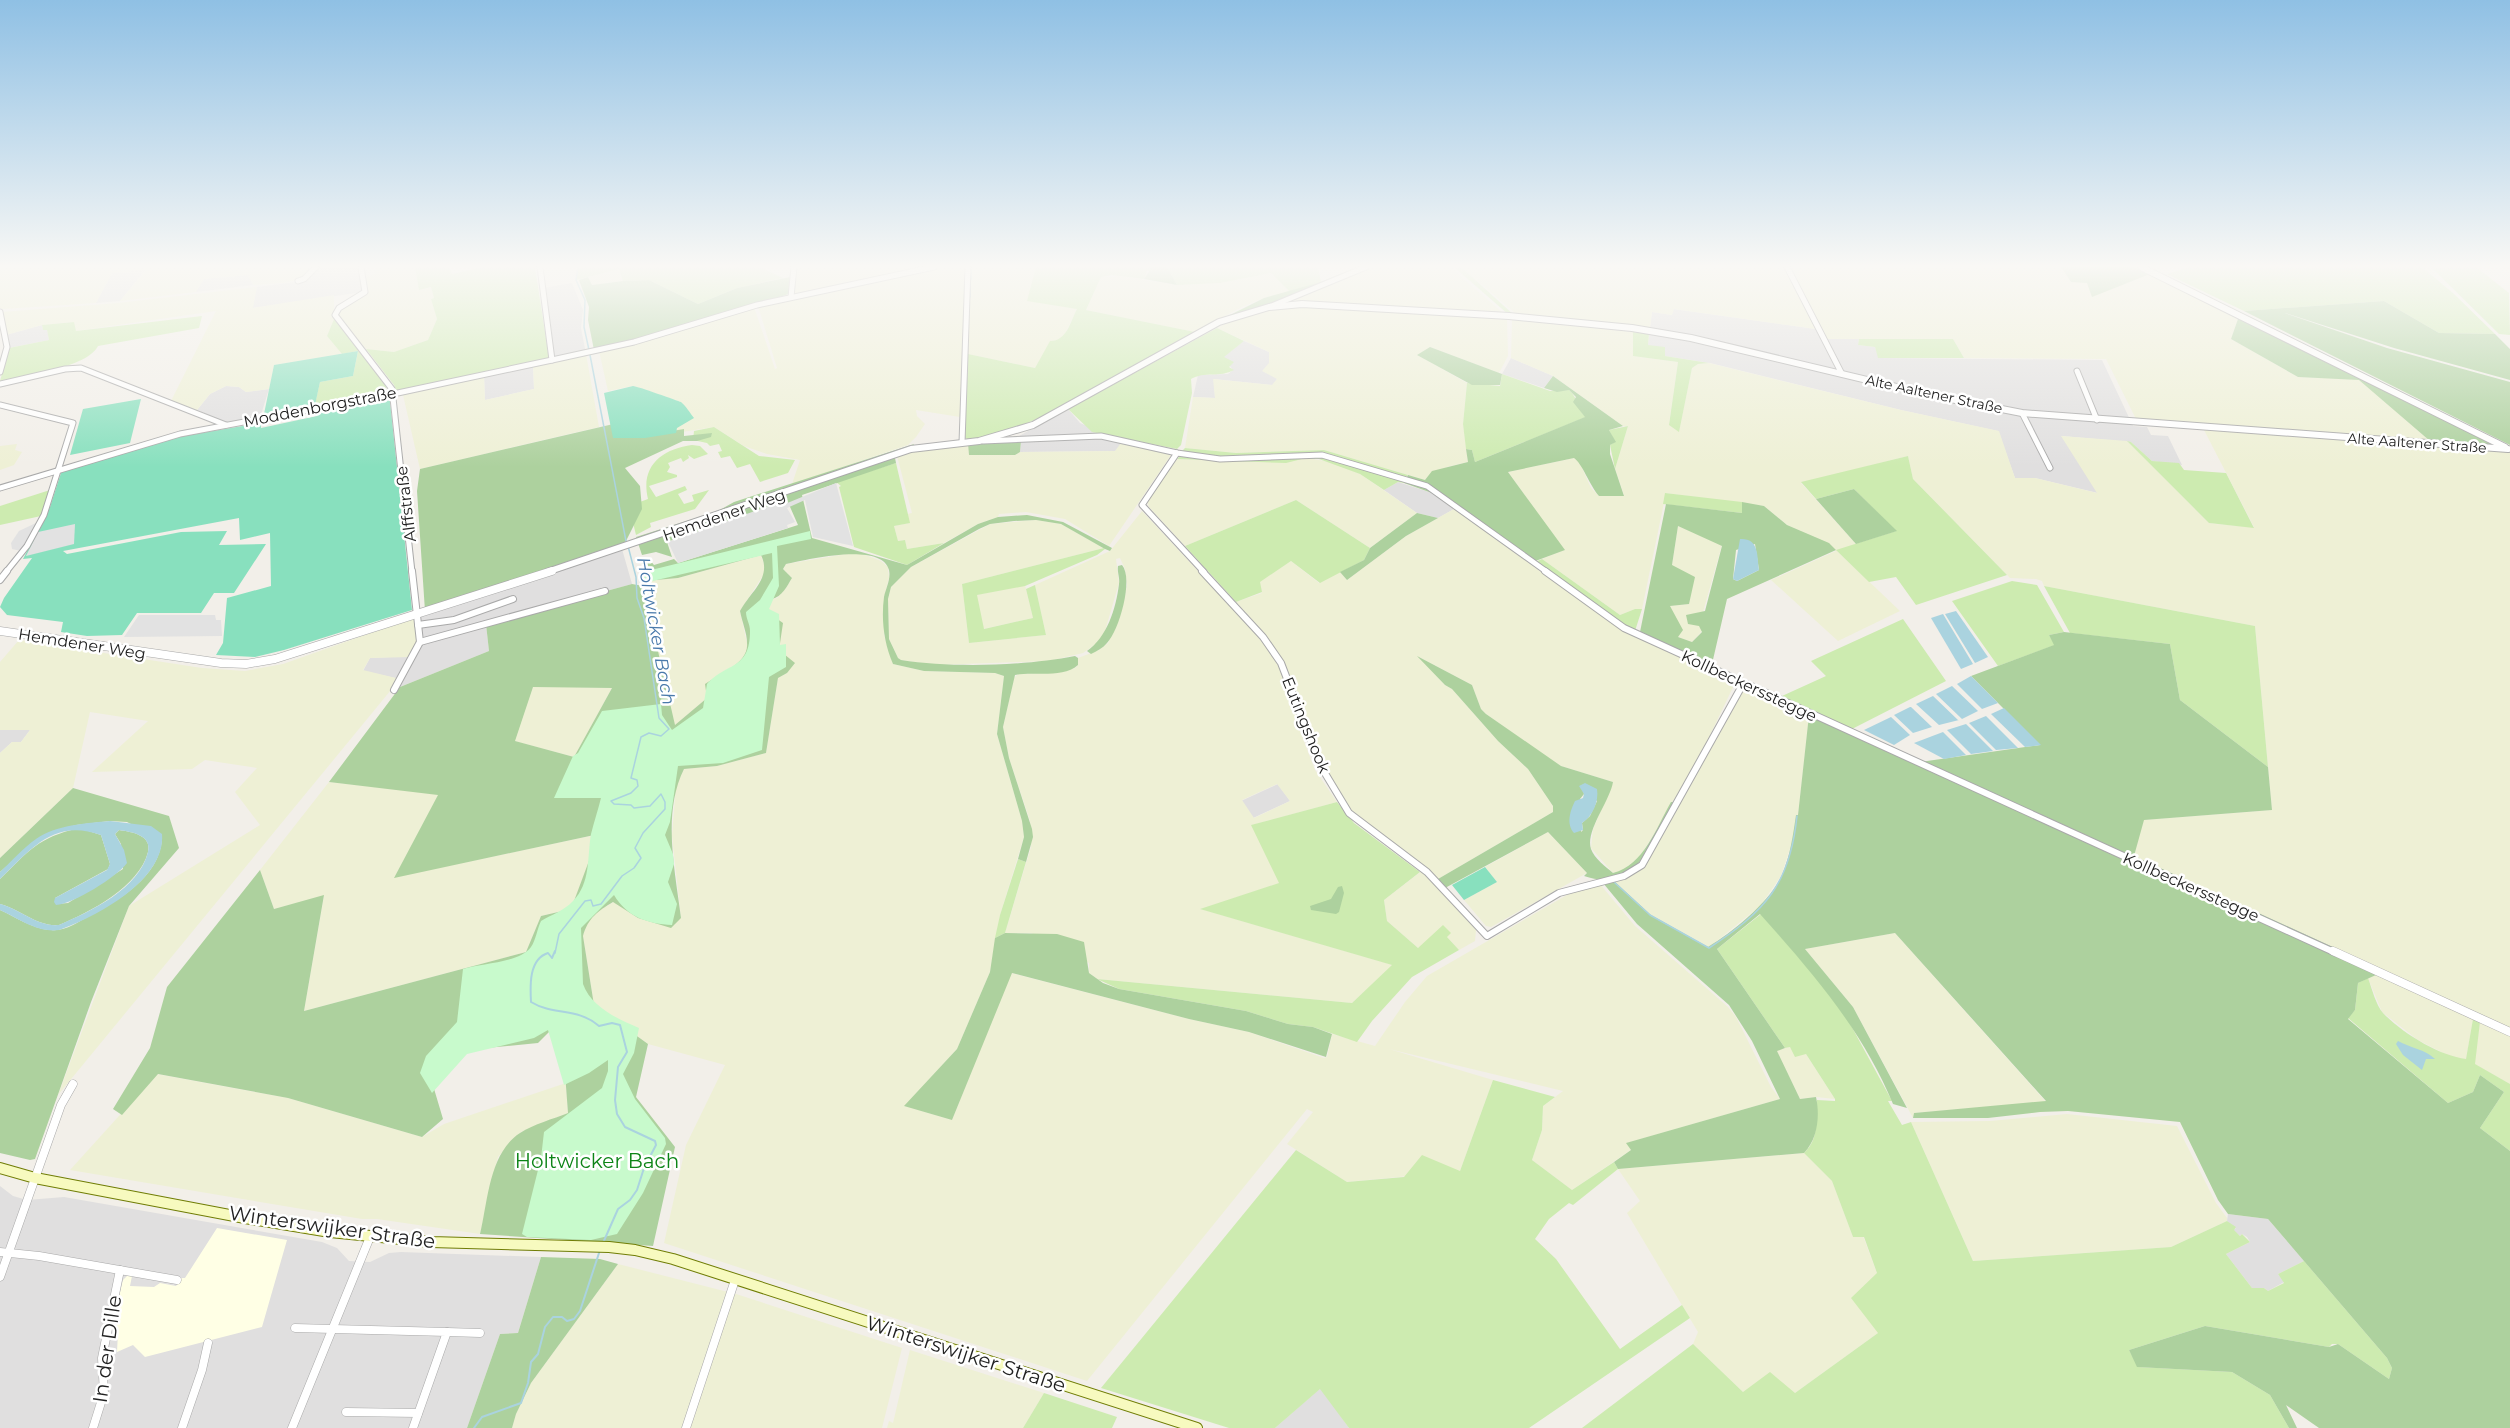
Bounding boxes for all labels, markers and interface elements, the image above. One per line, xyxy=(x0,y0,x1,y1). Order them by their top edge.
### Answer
street label: Alte Aaltener Straße xyxy=(1864,371,2004,417)
street label: Moddenborgstraße xyxy=(242,383,398,431)
street label: Alte Aaltener Straße xyxy=(2347,429,2487,457)
street label: Alffstraße xyxy=(392,465,420,543)
street label: Hemdener Weg xyxy=(660,485,788,545)
water label: Holtwicker Bach xyxy=(632,555,680,707)
street label: Hemdener Weg xyxy=(17,625,147,663)
street label: Kollbeckersstegge xyxy=(1678,646,1820,726)
street label: Eutingshook xyxy=(1278,674,1334,776)
street label: Kollbeckersstegge xyxy=(2120,848,2262,926)
park label: Holtwicker Bach xyxy=(515,1149,679,1173)
street label: Winterswijker Straße xyxy=(227,1201,437,1253)
street label: In der Dille xyxy=(88,1294,126,1404)
street label: Winterswijker Straße xyxy=(863,1310,1069,1398)

